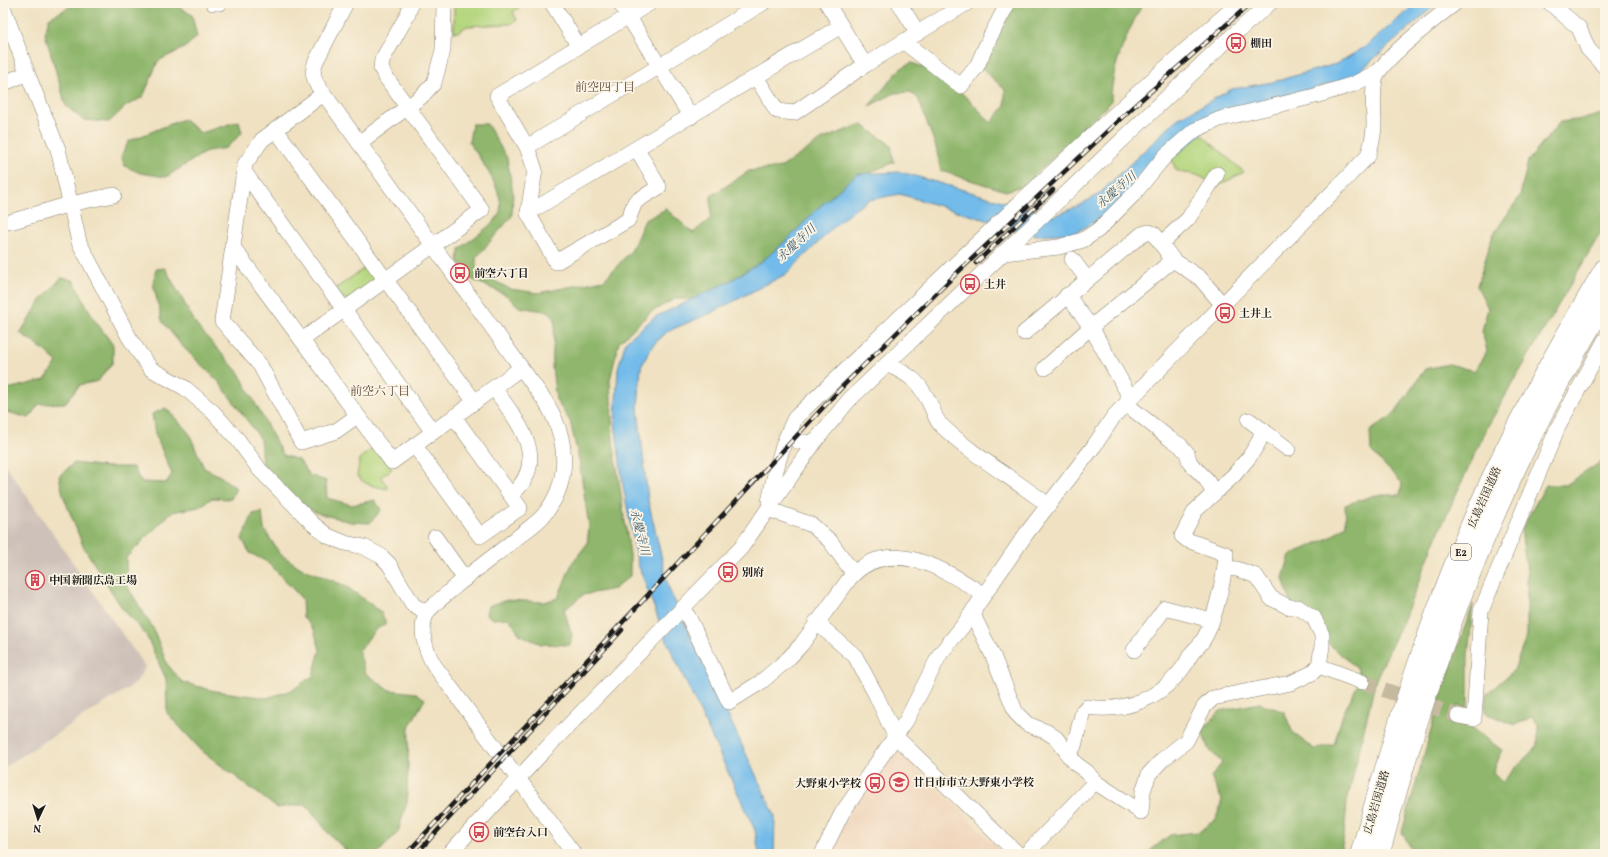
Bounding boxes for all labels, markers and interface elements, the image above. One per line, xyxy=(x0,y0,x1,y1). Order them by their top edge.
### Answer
bus stop icon: 棚田 xyxy=(1225,32,1247,54)
place label: 棚田 xyxy=(1250,37,1272,52)
district label: 前空四丁目 xyxy=(575,80,635,96)
water label: 永慶寺川 xyxy=(1093,168,1142,213)
water label: 永慶寺川 xyxy=(774,220,821,266)
bus stop icon: 前空六丁目 xyxy=(449,262,471,284)
place label: 前空六丁目 xyxy=(474,267,529,282)
bus stop icon: 土井 xyxy=(959,273,981,295)
place label: 土井 xyxy=(984,278,1006,293)
bus stop icon: 土井上 xyxy=(1214,302,1236,324)
place label: 土井上 xyxy=(1239,307,1272,322)
district label: 前空六丁目 xyxy=(350,384,410,400)
street label: 広島岩国道路 xyxy=(1465,464,1506,531)
water label: 永慶寺川 xyxy=(625,507,653,559)
road number: E2 xyxy=(1451,544,1471,560)
bus stop icon: 別府 xyxy=(717,561,739,583)
place label: 別府 xyxy=(742,566,764,581)
building icon: 中国新聞広島工場 xyxy=(24,569,46,591)
place label: 中国新聞広島工場 xyxy=(49,574,137,589)
street label: 広島岩国道路 xyxy=(1361,769,1394,836)
school or university icon: 廿日市市立大野東小学校 xyxy=(888,771,910,793)
bus stop icon: 大野東小学校 xyxy=(864,772,886,794)
place label: 廿日市市立大野東小学校 xyxy=(913,776,1034,791)
place label: 大野東小学校 xyxy=(795,777,861,792)
north arrow xyxy=(18,799,58,839)
text: N xyxy=(33,820,42,835)
bus stop icon: 前空台入口 xyxy=(468,821,490,843)
place label: 前空台入口 xyxy=(493,826,548,841)

